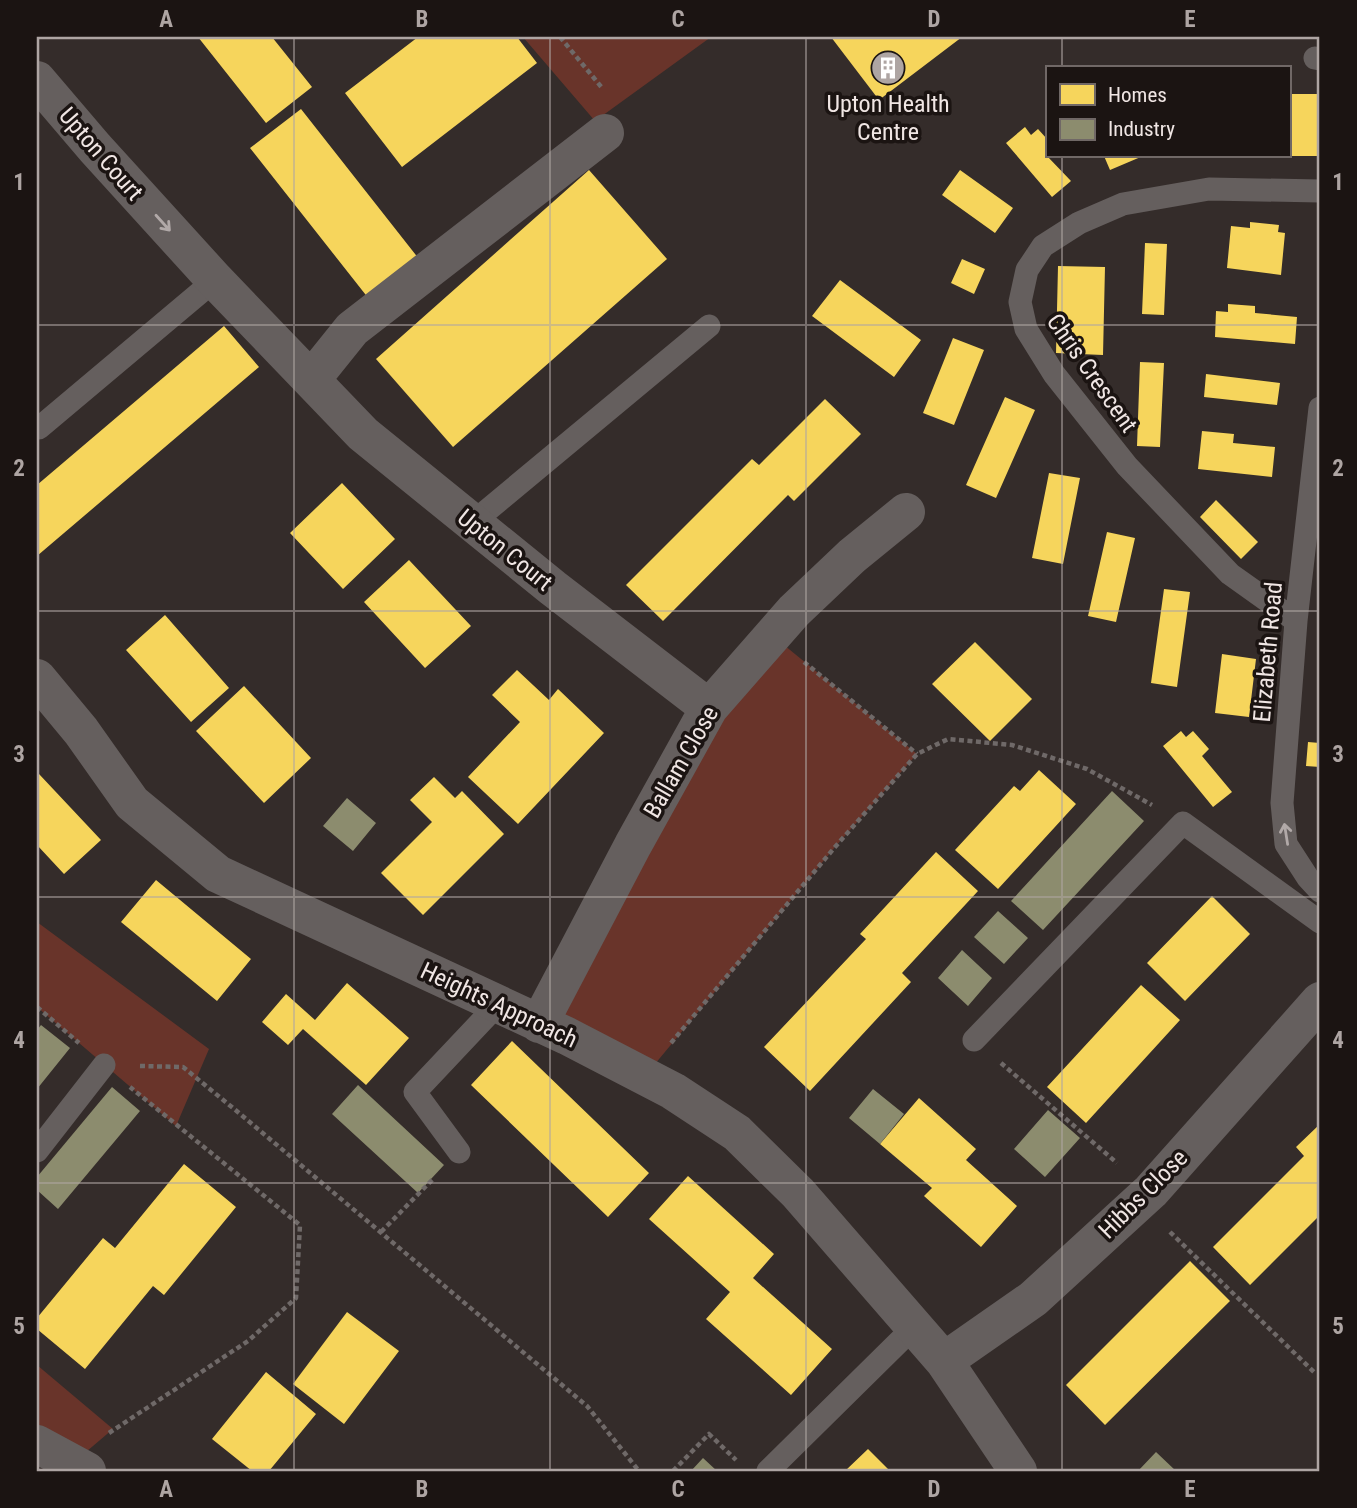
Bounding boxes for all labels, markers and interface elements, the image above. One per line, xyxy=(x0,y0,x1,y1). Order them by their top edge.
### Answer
text: A xyxy=(159,6,173,33)
text: B xyxy=(416,6,428,33)
text: C xyxy=(671,6,685,33)
text: D xyxy=(928,6,941,33)
text: E xyxy=(1184,6,1196,33)
building icon: Upton Health Centre xyxy=(869,49,907,87)
legend xyxy=(1046,66,1290,158)
text: Homes xyxy=(1108,83,1167,107)
place label: Upton Health Centre xyxy=(826,90,950,146)
street label: Upton Court xyxy=(53,102,149,206)
text: Industry xyxy=(1108,117,1175,141)
text: 1 xyxy=(13,169,25,196)
text: 1 xyxy=(1332,169,1344,196)
one-way arrow xyxy=(155,214,171,232)
street label: Chris Crescent xyxy=(1041,308,1143,438)
text: 2 xyxy=(13,455,25,482)
text: 2 xyxy=(1332,455,1344,482)
street label: Upton Court xyxy=(452,503,558,597)
street label: Elizabeth Road xyxy=(1248,581,1288,723)
street label: Ballam Close xyxy=(638,701,724,823)
text: 3 xyxy=(13,741,25,768)
text: 3 xyxy=(1332,741,1344,768)
one-way arrow xyxy=(1279,823,1292,846)
street label: Heights Approach xyxy=(416,957,582,1053)
text: 4 xyxy=(13,1027,25,1054)
text: 4 xyxy=(1332,1027,1344,1054)
street label: Hibbs Close xyxy=(1093,1144,1193,1244)
text: 5 xyxy=(13,1313,25,1340)
text: 5 xyxy=(1332,1313,1344,1340)
text: A xyxy=(159,1476,173,1503)
text: B xyxy=(416,1476,428,1503)
text: C xyxy=(671,1476,685,1503)
text: D xyxy=(928,1476,941,1503)
text: E xyxy=(1184,1476,1196,1503)

